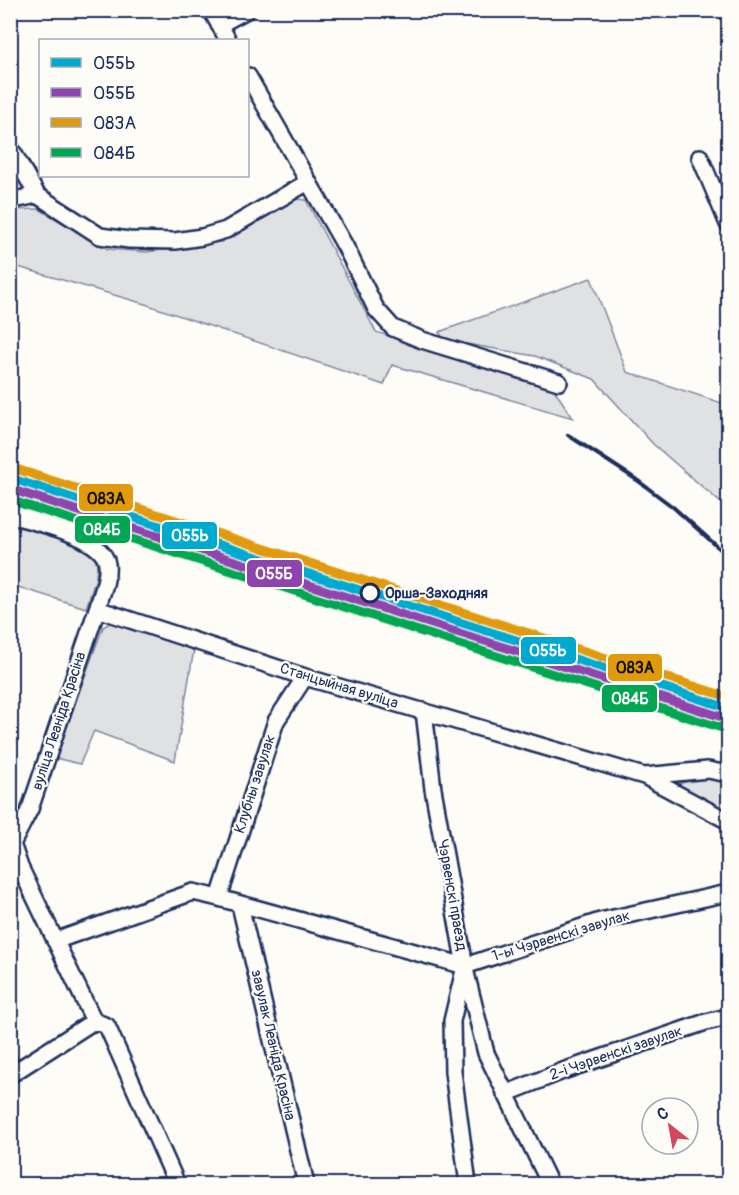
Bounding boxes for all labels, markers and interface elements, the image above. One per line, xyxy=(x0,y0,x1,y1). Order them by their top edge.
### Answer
legend xyxy=(39,39,249,177)
text: 055Ь xyxy=(93,52,136,75)
text: 055Б xyxy=(93,82,136,105)
text: 083А xyxy=(93,112,136,135)
text: 084Б xyxy=(93,142,136,165)
line badge: 083А xyxy=(78,483,134,512)
text: 083А xyxy=(87,489,126,509)
line badge: 084Б xyxy=(74,515,131,544)
text: 084Б xyxy=(83,520,121,540)
line badge: 055Ь xyxy=(161,521,218,550)
text: 055Ь xyxy=(171,526,209,546)
line badge: 055Б xyxy=(246,559,303,588)
text: 055Б xyxy=(255,564,293,584)
marker: Орша-Заходняя xyxy=(360,583,380,603)
place label: Орша-Заходняя xyxy=(385,584,488,603)
line badge: 055Ь xyxy=(520,636,577,665)
text: 055Ь xyxy=(529,641,567,661)
street label: вуліца Леаніда Красіна xyxy=(28,649,90,792)
line badge: 083А xyxy=(607,653,663,682)
text: 083А xyxy=(616,658,655,678)
street label: Станцыйная вуліца xyxy=(277,659,401,713)
line badge: 084Б xyxy=(601,684,658,713)
text: 084Б xyxy=(611,689,649,709)
street label: Клубны завулак xyxy=(230,732,280,836)
street label: Чэрвенскі праезд xyxy=(433,838,471,952)
street label: 1-ы Чэрвенскі завулак xyxy=(490,906,633,966)
street label: завулак Леаніда Красіна xyxy=(246,968,300,1122)
street label: 2-і Чэрвенскі завулак xyxy=(547,1021,685,1085)
north arrow xyxy=(640,1096,700,1156)
text: С xyxy=(653,1103,672,1125)

